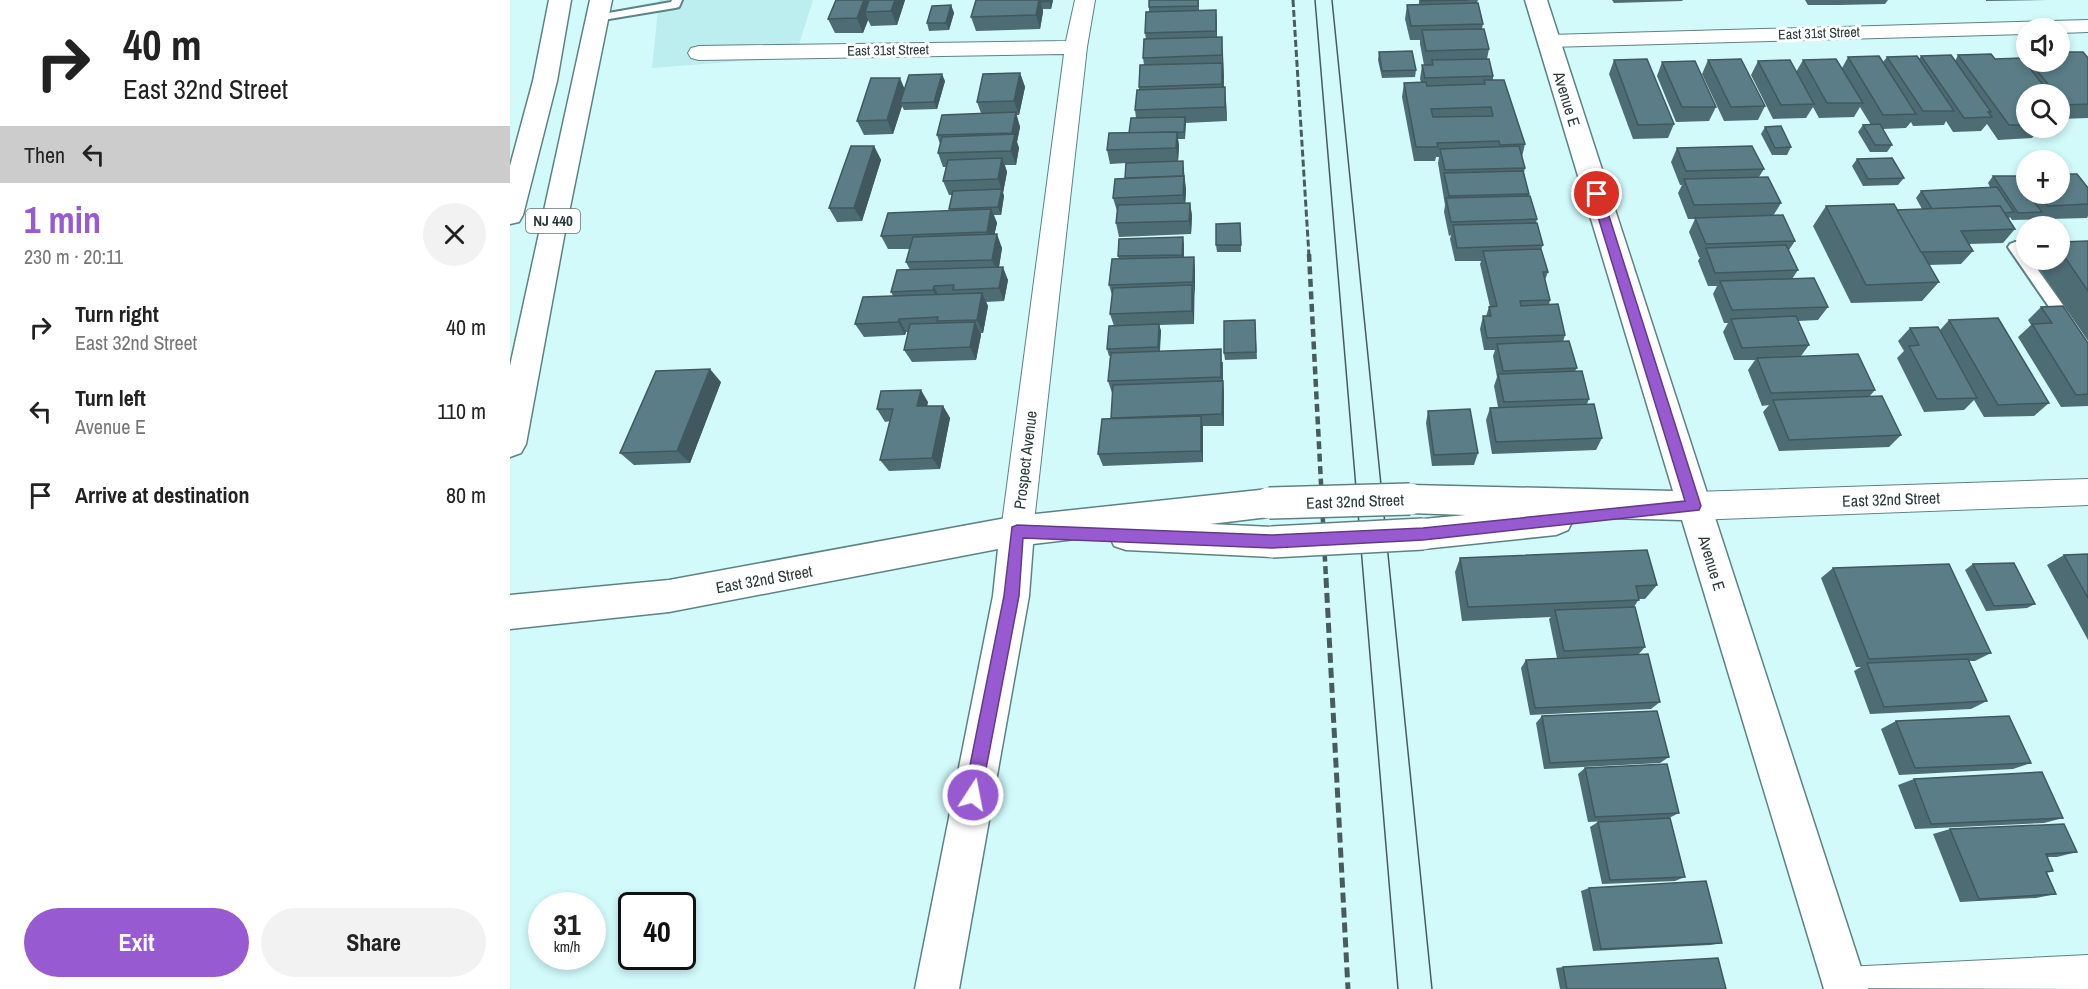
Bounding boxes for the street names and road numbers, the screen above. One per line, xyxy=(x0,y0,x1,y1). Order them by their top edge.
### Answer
street label: East 31st Street xyxy=(1778,23,1860,43)
street label: East 31st Street xyxy=(847,40,929,60)
street label: Avenue E xyxy=(1548,68,1586,129)
road number: NJ 440 xyxy=(526,209,580,233)
street label: Prospect Avenue xyxy=(1008,410,1042,510)
street label: East 32nd Street xyxy=(1842,486,1941,512)
street label: East 32nd Street xyxy=(1306,488,1405,514)
street label: Avenue E xyxy=(1693,532,1731,593)
street label: East 32nd Street xyxy=(714,560,814,598)

